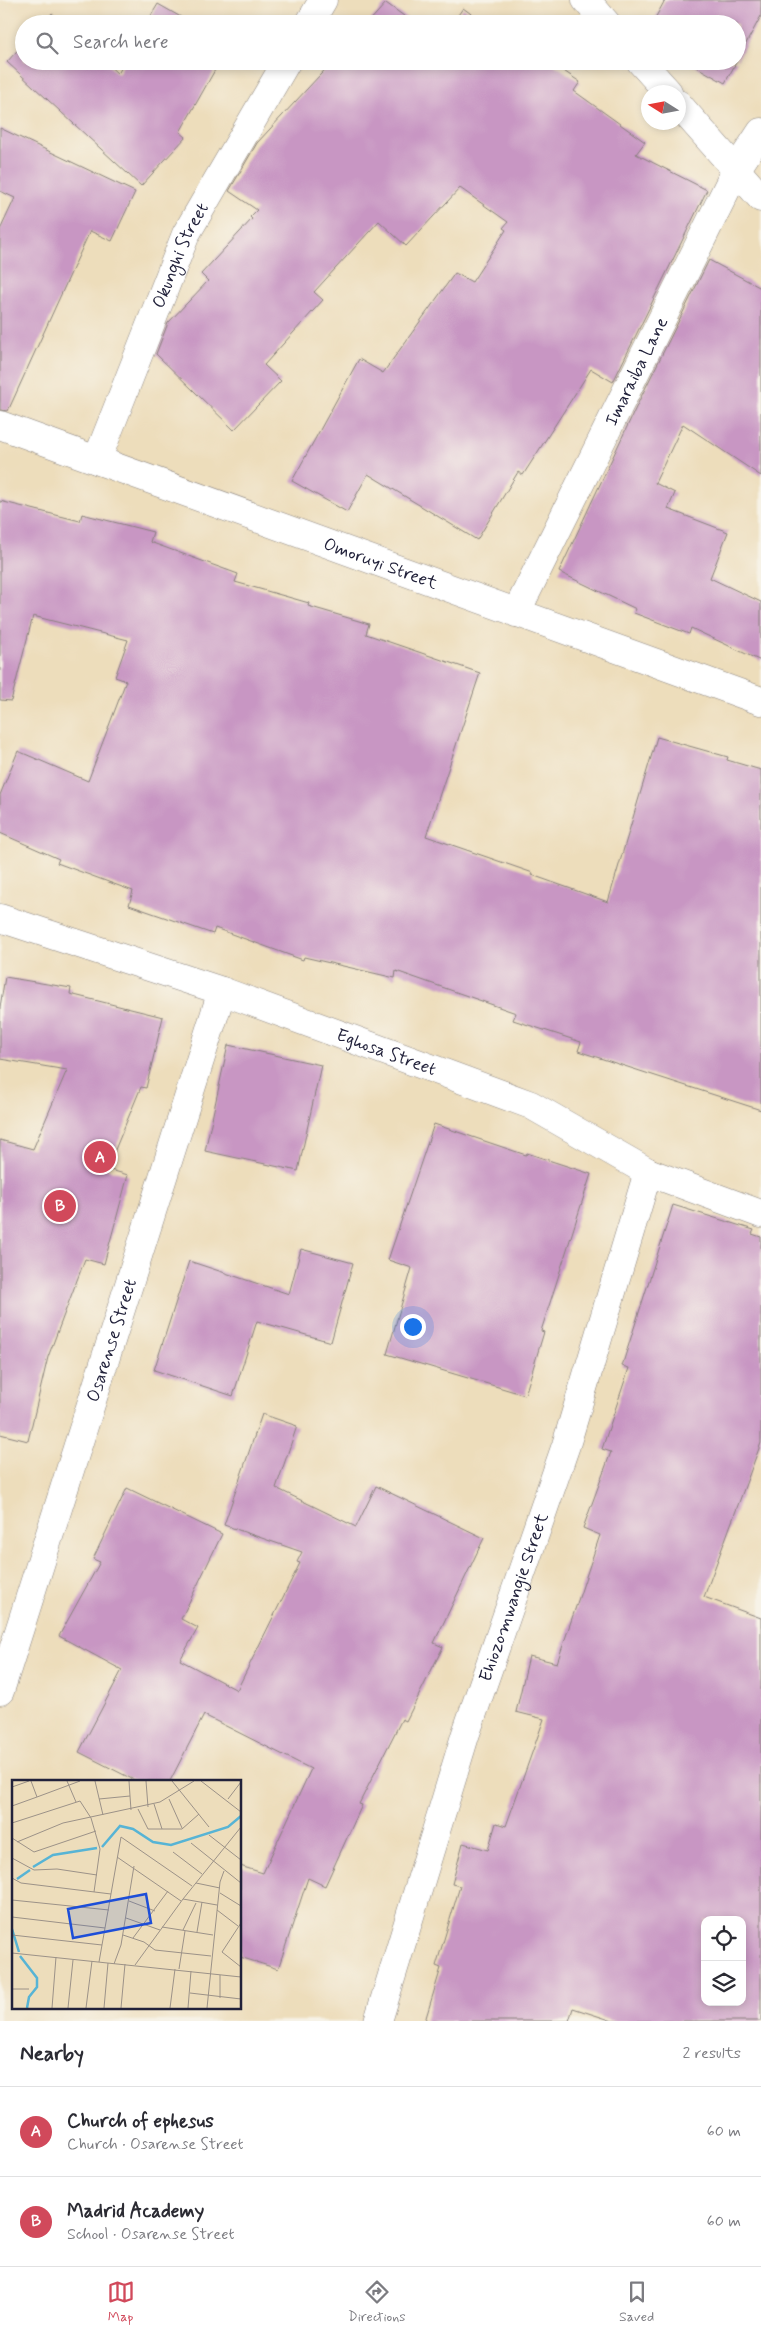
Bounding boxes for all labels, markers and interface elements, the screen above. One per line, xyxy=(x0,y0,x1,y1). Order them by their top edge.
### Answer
search box xyxy=(15,15,746,70)
icon: search xyxy=(33,29,61,57)
text: Search here xyxy=(73,30,169,55)
north arrow xyxy=(641,85,686,130)
street label: Okunghi Street xyxy=(147,198,215,312)
street label: Imaraiba Lane xyxy=(600,313,674,430)
street label: Omoruyi Street xyxy=(320,532,441,596)
street label: Eghosa Street xyxy=(333,1023,440,1082)
pin: A xyxy=(84,1138,116,1176)
pin: B xyxy=(44,1187,76,1225)
street label: Osarense Street xyxy=(81,1276,143,1405)
your location xyxy=(400,1314,426,1340)
street label: Ehiozomwangie Street xyxy=(474,1509,555,1685)
inset map xyxy=(12,1780,241,2008)
map controls xyxy=(701,1916,746,2006)
button: locate xyxy=(701,1916,746,1961)
button: layers xyxy=(701,1961,746,2006)
text: Nearby xyxy=(20,2040,84,2068)
text: 2 results xyxy=(683,2043,741,2064)
text: Church of ephesus xyxy=(67,2109,214,2134)
text: A xyxy=(31,2121,41,2142)
text: 60 m xyxy=(707,2121,741,2142)
text: Church · Osarense Street xyxy=(67,2134,244,2155)
text: Madrid Academy xyxy=(67,2199,204,2224)
text: B xyxy=(31,2211,41,2232)
text: 60 m xyxy=(707,2211,741,2232)
text: School · Osarense Street xyxy=(67,2224,234,2245)
tab: Map xyxy=(107,2278,135,2326)
tab: Directions xyxy=(348,2278,406,2326)
tab: Saved xyxy=(619,2278,654,2326)

